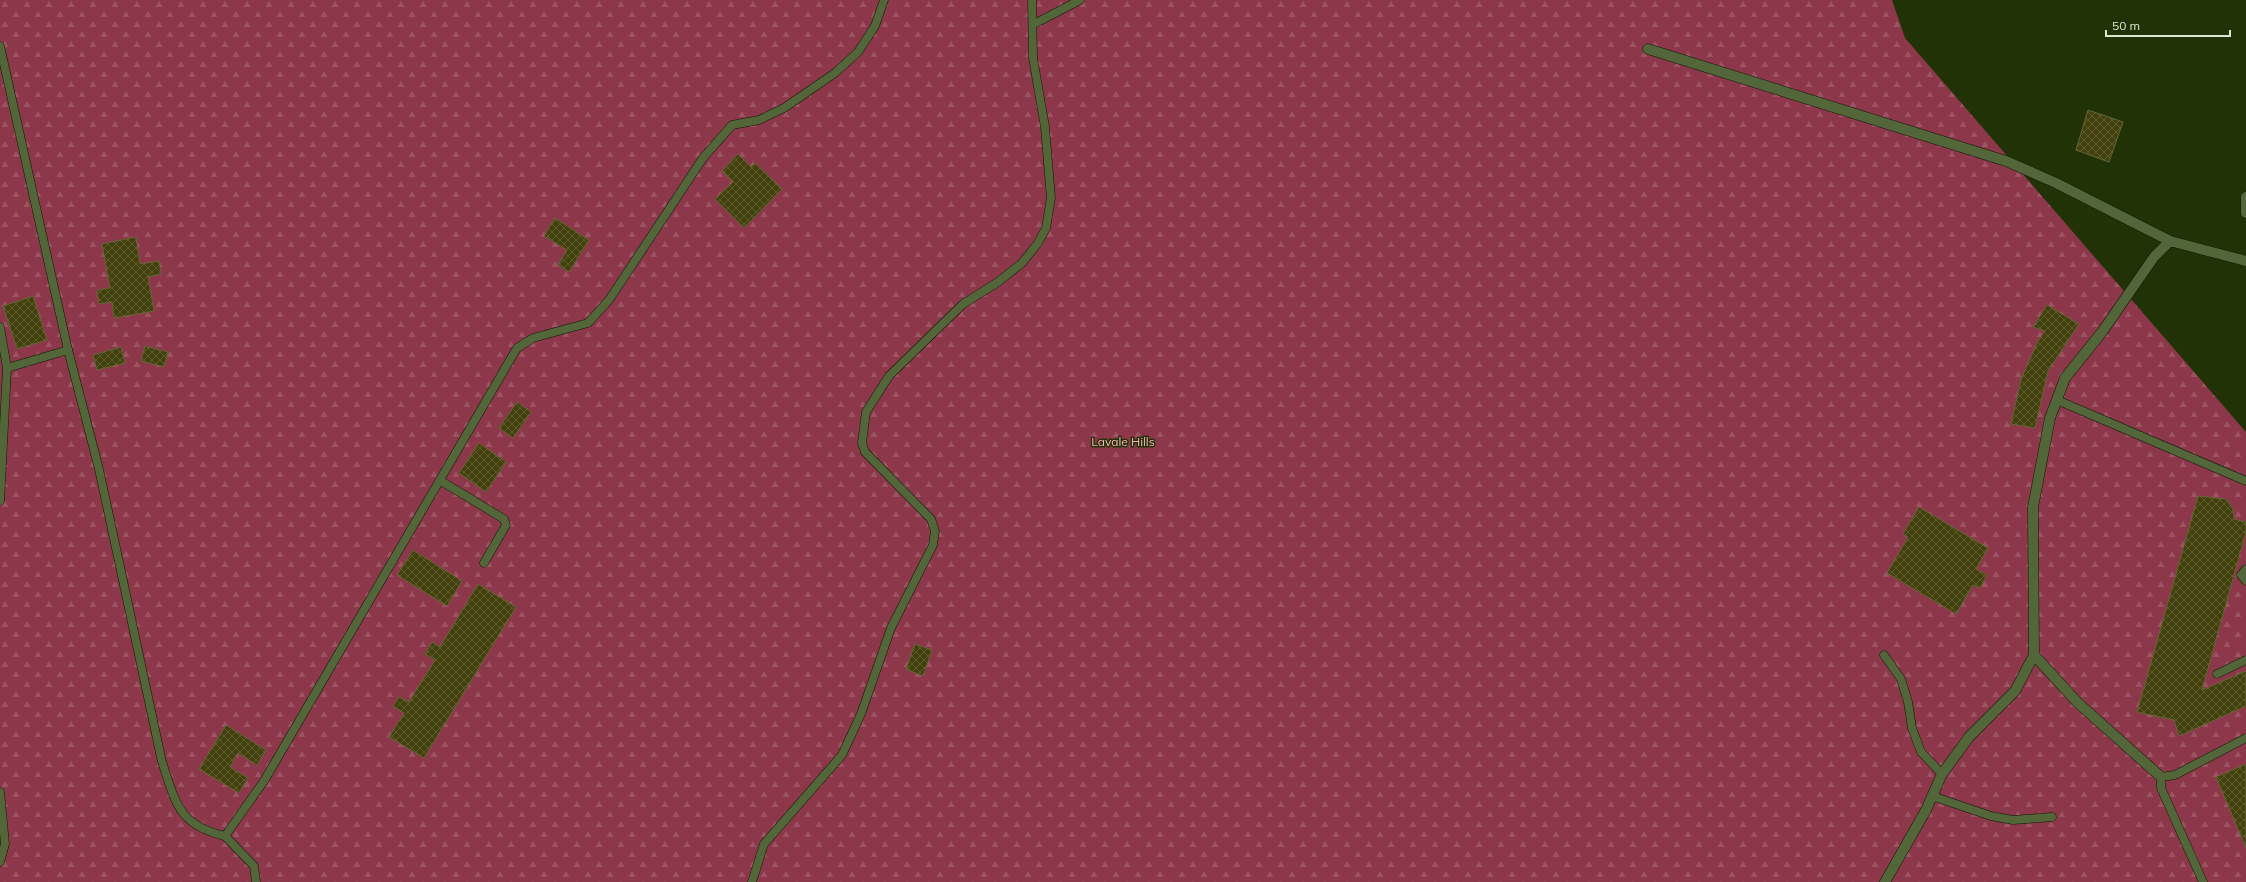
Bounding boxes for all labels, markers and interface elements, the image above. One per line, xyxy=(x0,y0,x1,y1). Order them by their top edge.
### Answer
scale bar xyxy=(2106,12,2230,38)
text: 50 m xyxy=(2112,18,2140,33)
park label: Lavale Hills xyxy=(1091,434,1155,449)

